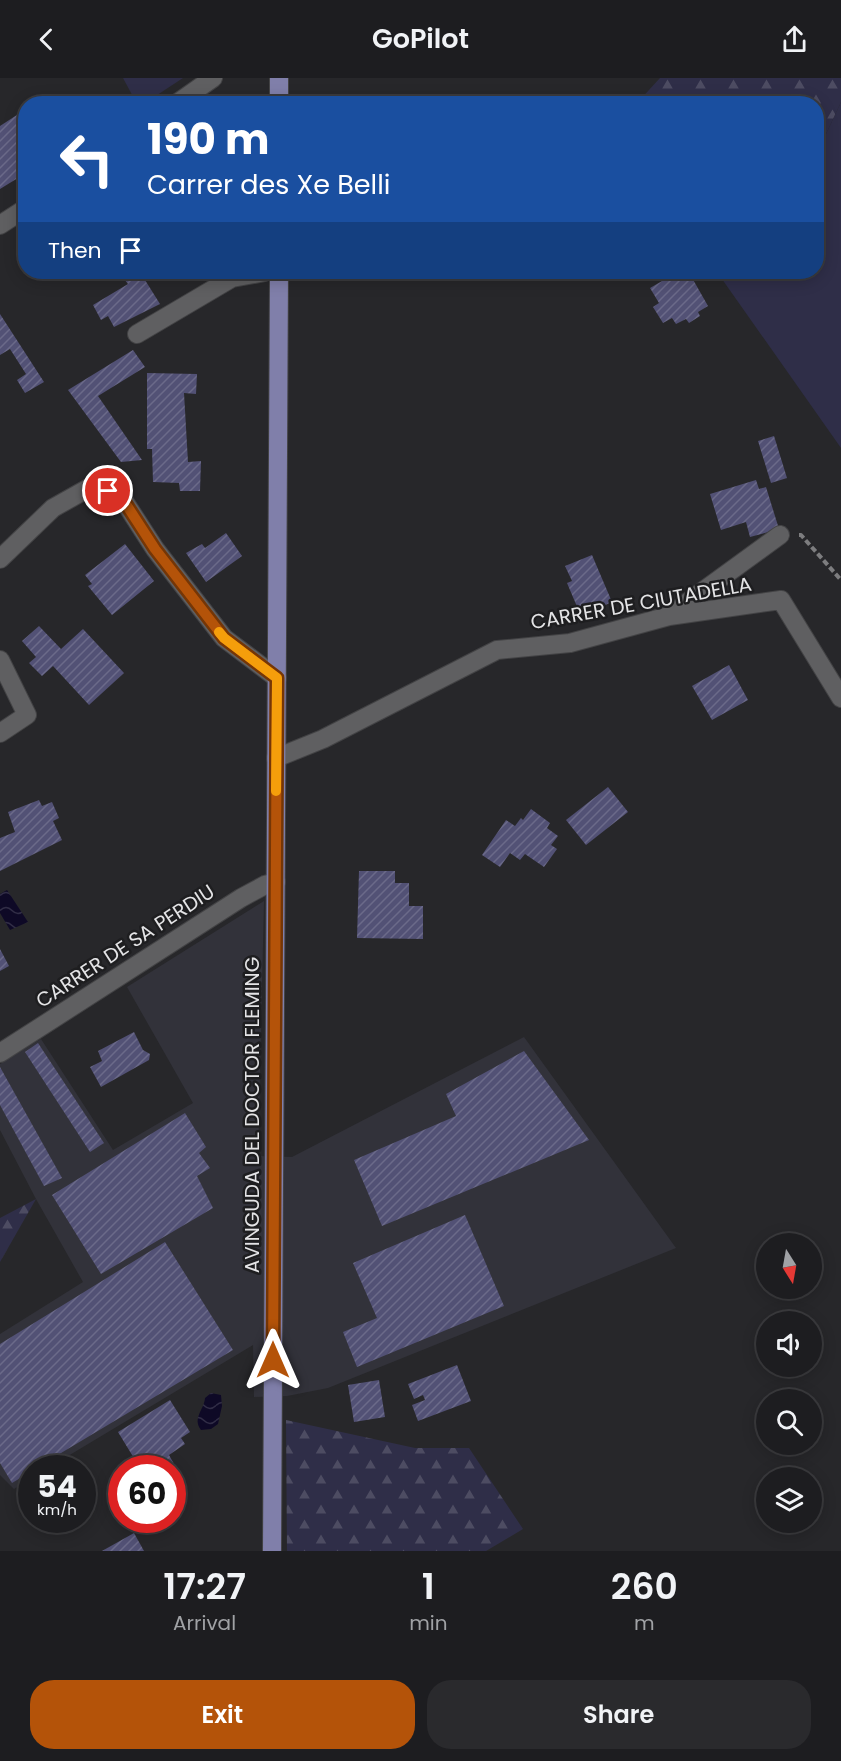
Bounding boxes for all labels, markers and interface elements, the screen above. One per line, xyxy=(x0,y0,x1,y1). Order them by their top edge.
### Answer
text: GoPilot xyxy=(372,20,469,57)
icon: back xyxy=(30,23,63,56)
icon: share xyxy=(778,23,811,56)
text: 190 m xyxy=(147,110,269,169)
icon: left xyxy=(48,120,126,198)
text: Carrer des Xe Belli xyxy=(147,166,391,203)
icon: arrive xyxy=(114,234,147,267)
text: Then xyxy=(48,235,102,266)
pin xyxy=(82,465,133,516)
icon: arrive xyxy=(91,474,124,507)
street label: CARRER DE CIUTADELLA xyxy=(528,570,754,636)
street label: CARRER DE SA PERDIU xyxy=(30,878,220,1014)
street label: AVINGUDA DEL DOCTOR FLEMING xyxy=(238,957,266,1273)
north arrow xyxy=(756,1233,822,1299)
map controls xyxy=(756,1233,822,1533)
button: sound xyxy=(756,1311,822,1377)
position arrow xyxy=(241,1328,305,1392)
button: search xyxy=(756,1389,822,1455)
speed limit sign: 60 xyxy=(108,1455,186,1533)
text: 54 xyxy=(37,1465,77,1508)
button: layers xyxy=(756,1467,822,1533)
text: km/h xyxy=(37,1499,77,1520)
text: 17:27 xyxy=(163,1561,246,1612)
text: 1 xyxy=(422,1561,435,1612)
text: 260 xyxy=(611,1561,678,1612)
text: Arrival xyxy=(173,1609,236,1637)
text: min xyxy=(409,1609,447,1637)
text: m xyxy=(634,1609,655,1637)
button: Exit xyxy=(30,1680,415,1749)
button: Share xyxy=(427,1680,811,1749)

